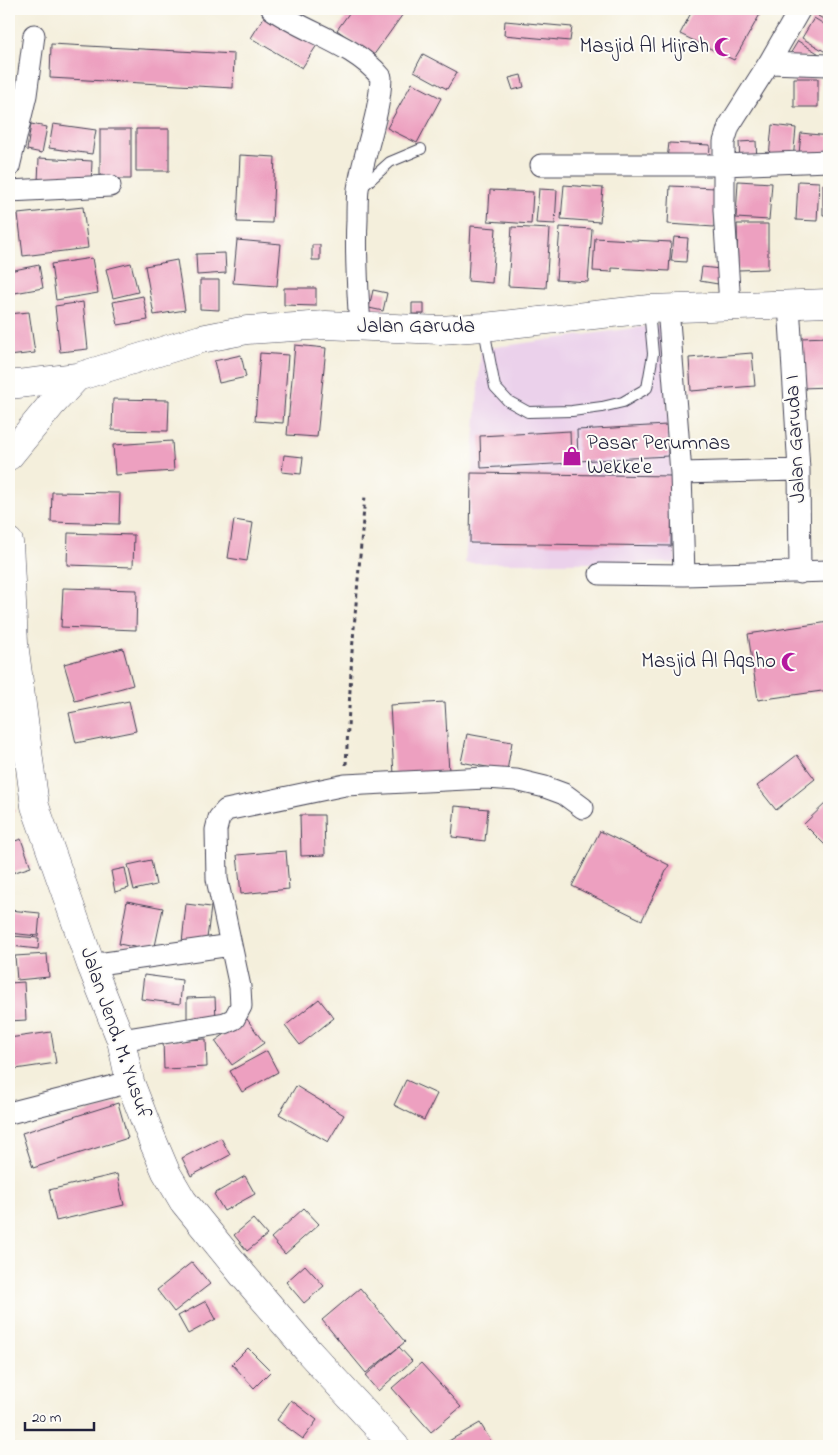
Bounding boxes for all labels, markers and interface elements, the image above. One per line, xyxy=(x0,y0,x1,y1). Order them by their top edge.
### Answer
place label: Masjid Al Hijrah xyxy=(579,32,709,62)
mosque icon: Masjid Al Hijrah xyxy=(713,36,735,58)
street label: Jalan Garuda xyxy=(357,312,475,342)
street label: Jalan Garuda I xyxy=(778,374,814,504)
place label: Pasar Perumnas Wekke'e xyxy=(587,429,730,483)
shop icon: Pasar Perumnas Wekke'e xyxy=(561,445,583,467)
place label: Masjid Al Aqsho xyxy=(641,647,776,677)
mosque icon: Masjid Al Aqsho xyxy=(780,651,802,673)
street label: Jalan Jend. M. Yusuf xyxy=(72,943,159,1123)
scale bar xyxy=(25,1400,94,1432)
text: 20 m xyxy=(32,1407,62,1429)

